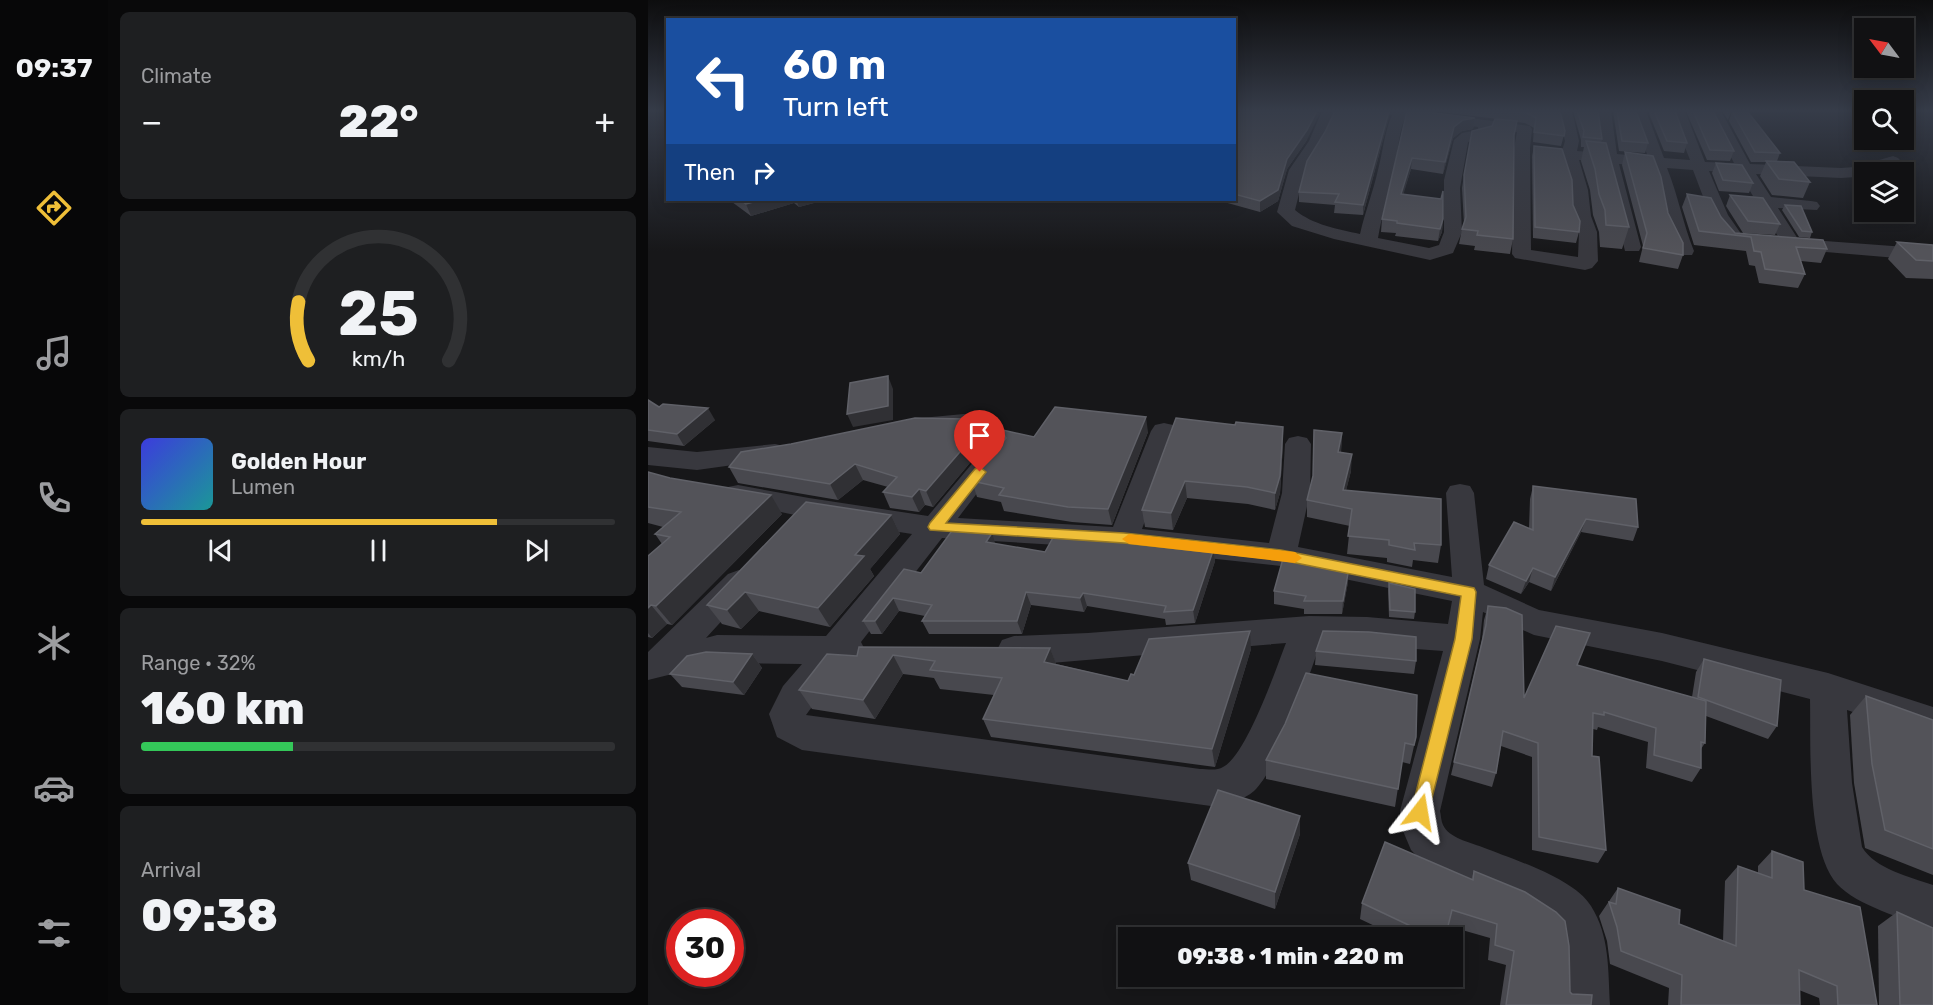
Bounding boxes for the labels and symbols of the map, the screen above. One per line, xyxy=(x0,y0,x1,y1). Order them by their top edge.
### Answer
north arrow xyxy=(1854,18,1914,78)
pin xyxy=(954,410,1005,472)
position arrow xyxy=(1388,780,1452,844)
speed limit sign: 30 xyxy=(666,909,744,987)

